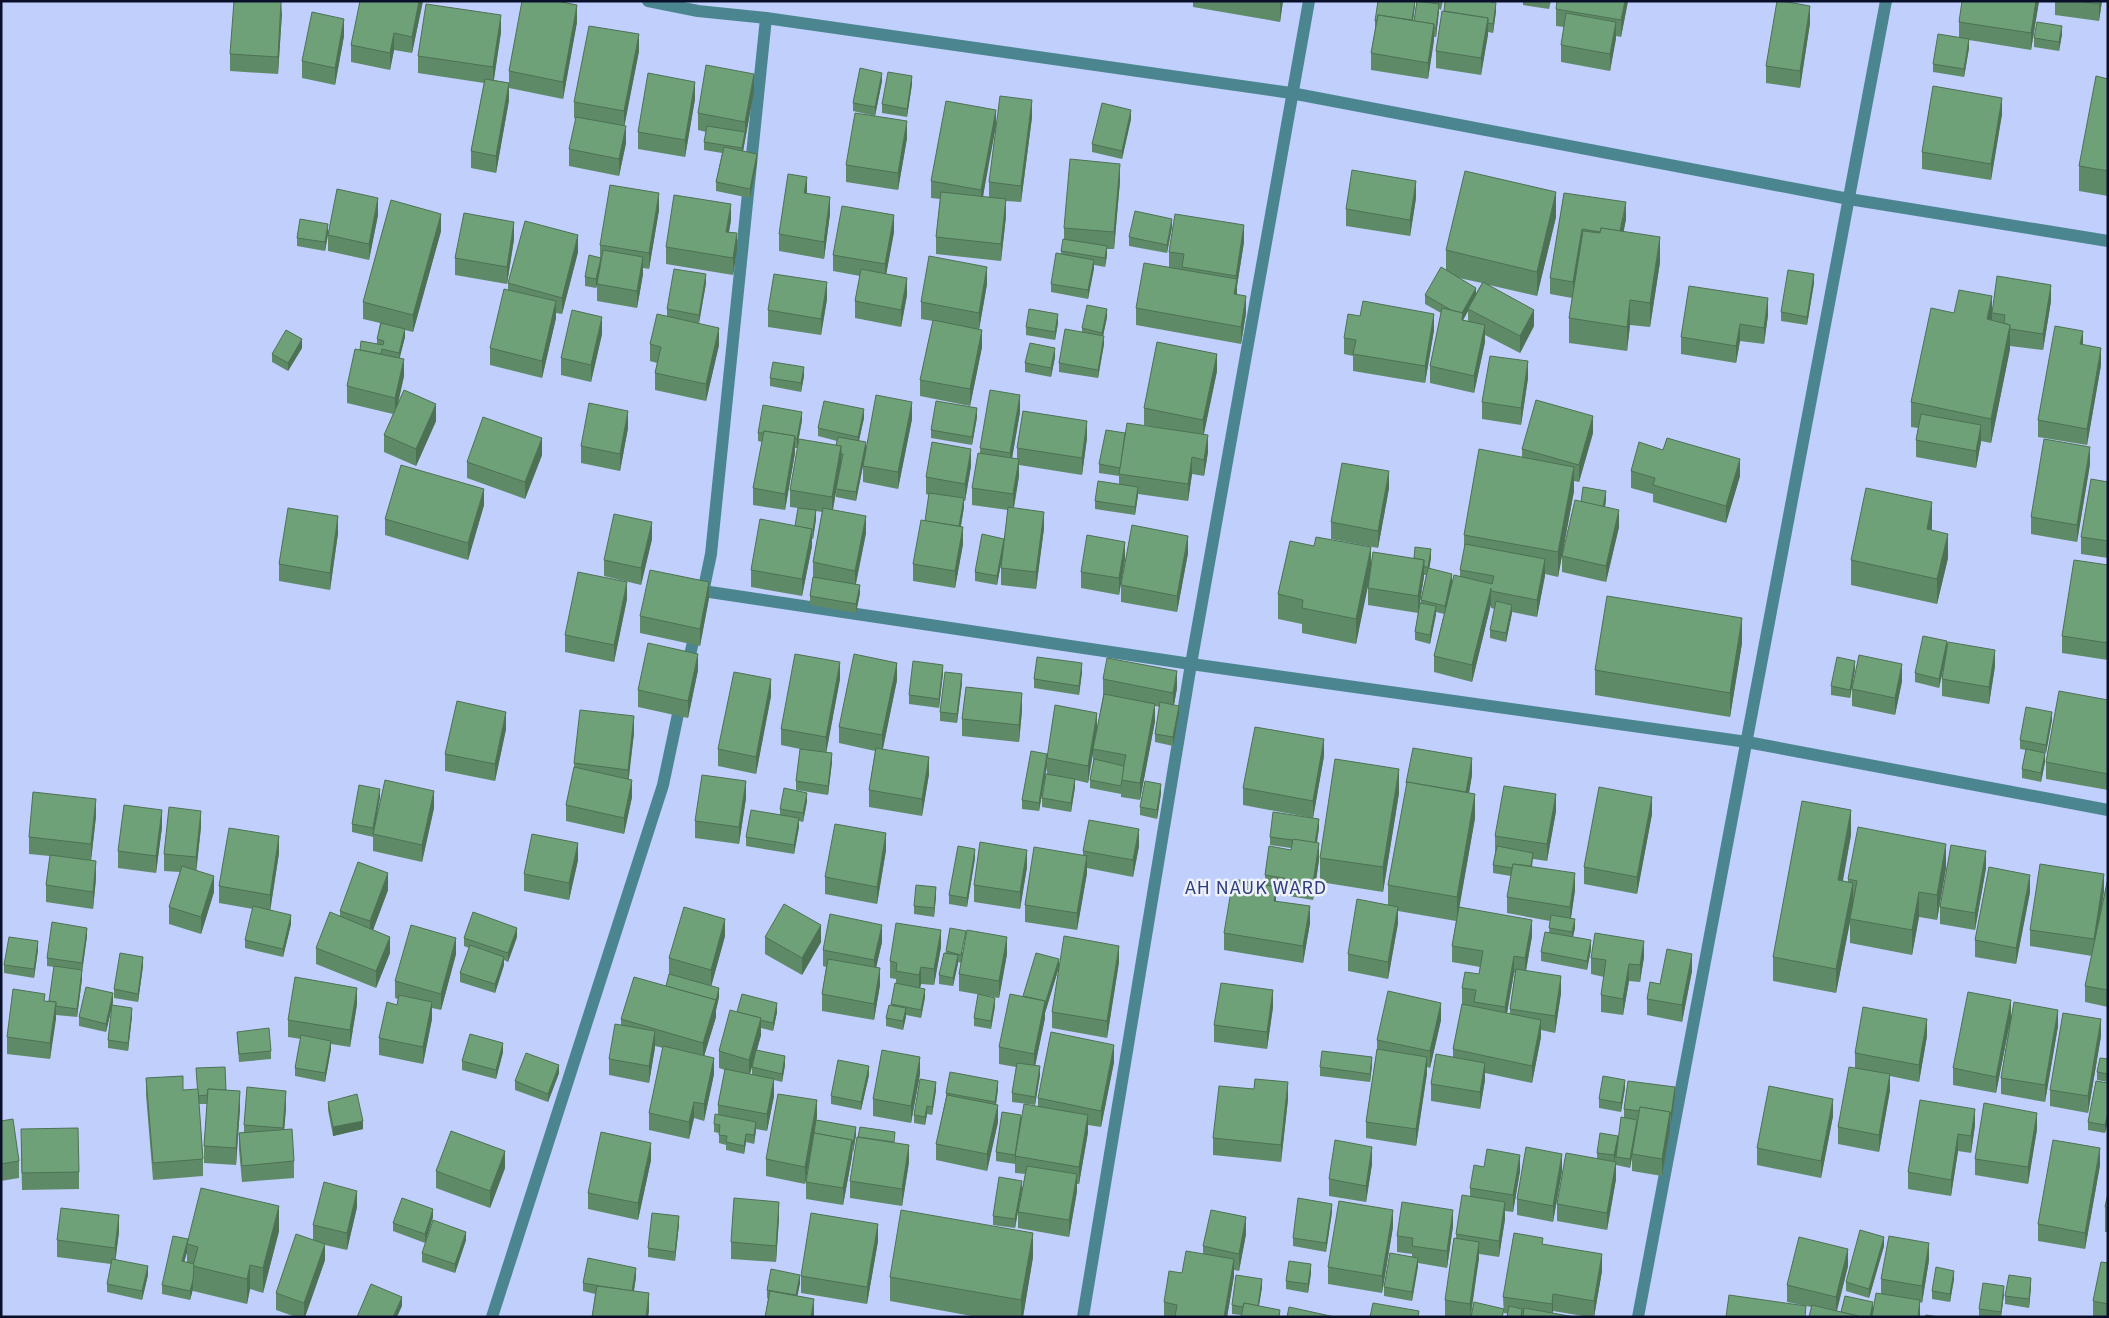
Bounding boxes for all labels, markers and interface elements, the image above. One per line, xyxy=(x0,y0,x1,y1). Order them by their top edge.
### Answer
district label: AH NAUK WARD xyxy=(1185,874,1327,902)

